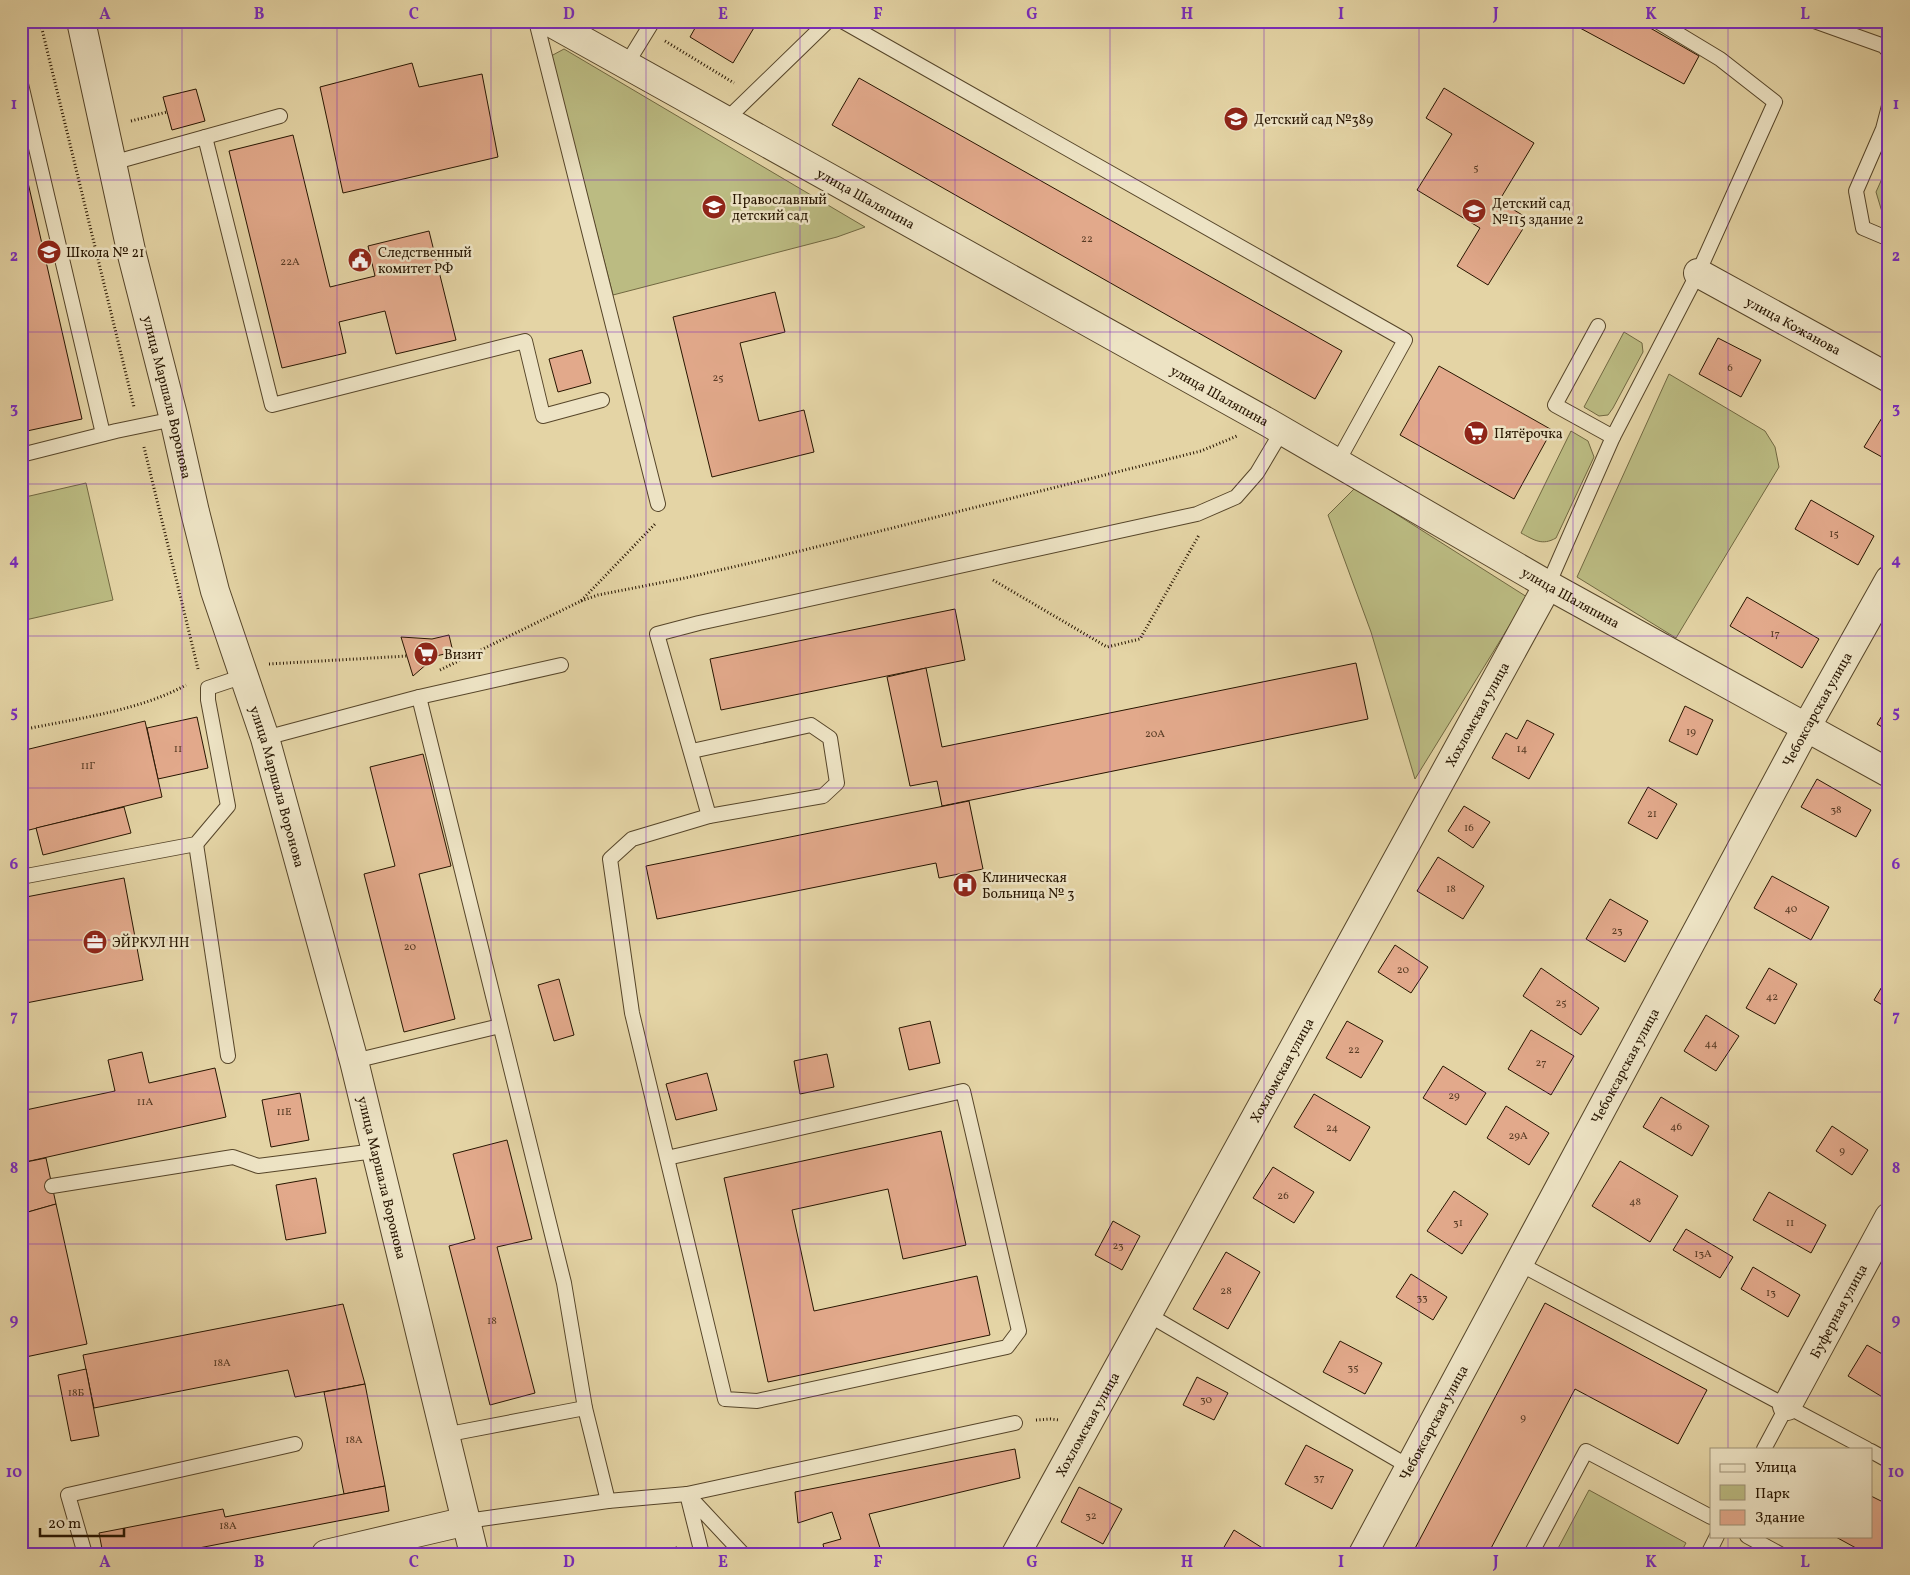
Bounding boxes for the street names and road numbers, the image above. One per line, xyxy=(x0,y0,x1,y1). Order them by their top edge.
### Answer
street label: улица Шаляпина xyxy=(812,164,918,235)
street label: улица Кожанова xyxy=(1742,293,1844,361)
street label: улица Маршала Воронова xyxy=(137,314,195,481)
street label: улица Шаляпина xyxy=(1166,362,1272,432)
street label: улица Шаляпина xyxy=(1517,563,1623,634)
street label: Чебоксарская улица xyxy=(1779,649,1858,771)
street label: Хохломская улица xyxy=(1442,659,1515,771)
street label: улица Маршала Воронова xyxy=(244,704,308,870)
street label: Чебоксарская улица xyxy=(1587,1005,1665,1128)
street label: Хохломская улица xyxy=(1246,1015,1319,1127)
street label: улица Маршала Воронова xyxy=(352,1094,410,1262)
street label: Буферная улица xyxy=(1806,1261,1873,1362)
street label: Чебоксарская улица xyxy=(1396,1362,1474,1485)
street label: Хохломская улица xyxy=(1052,1369,1125,1481)

